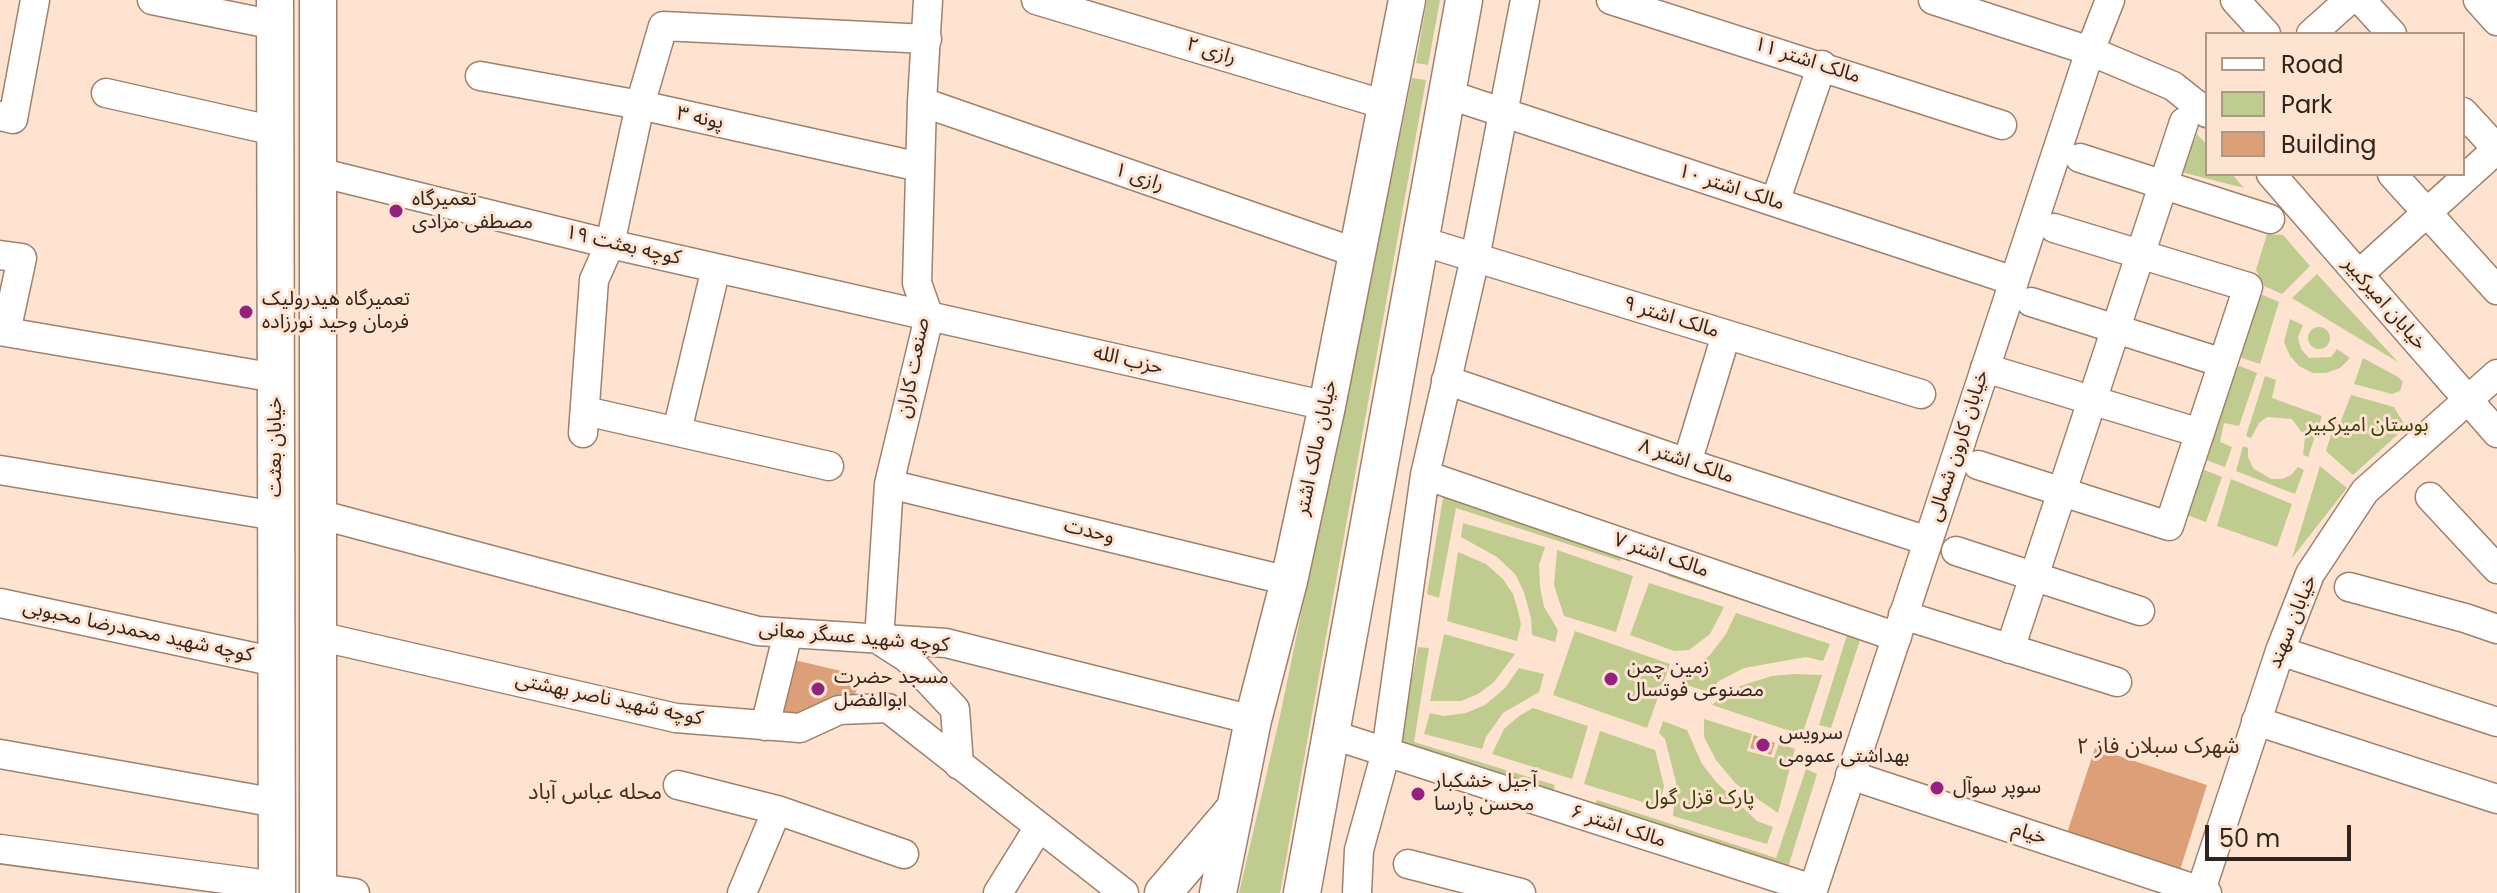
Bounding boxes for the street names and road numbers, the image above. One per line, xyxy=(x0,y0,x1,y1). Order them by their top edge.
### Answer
street label: رازی ۲ xyxy=(1183,33,1239,71)
street label: مالک اشتر ۱۱ xyxy=(1751,33,1863,89)
street label: پونه ۳ xyxy=(674,102,726,136)
street label: رازی ۱ xyxy=(1111,158,1167,198)
street label: مالک اشتر ۱۰ xyxy=(1675,160,1787,216)
street label: کوچه بعثت ۱۹ xyxy=(563,221,683,271)
street label: خیابان امیرکبیر xyxy=(2337,252,2431,356)
street label: مالک اشتر ۹ xyxy=(1620,292,1722,344)
street label: صنعت کاران xyxy=(892,316,936,420)
street label: حزب الله xyxy=(1091,341,1165,381)
street label: خیابان کارون شمالی xyxy=(1923,367,1995,525)
street label: خیابان مالک اشتر xyxy=(1291,378,1343,518)
street label: خیابان بعثت xyxy=(264,397,288,497)
street label: مالک اشتر ۸ xyxy=(1635,435,1737,489)
street label: وحدت xyxy=(1061,514,1117,550)
street label: مالک اشتر ۷ xyxy=(1610,529,1712,583)
street label: خیابان سهند xyxy=(2263,572,2323,672)
street label: کوچه شهید محمدرضا محبوبی xyxy=(21,596,255,668)
street label: کوچه شهید عسگر معانی xyxy=(758,618,950,658)
street label: کوچه شهید ناصر بهشتی xyxy=(513,668,705,732)
street label: مالک اشتر ۶ xyxy=(1567,800,1669,854)
street label: خیام xyxy=(2009,817,2049,851)

